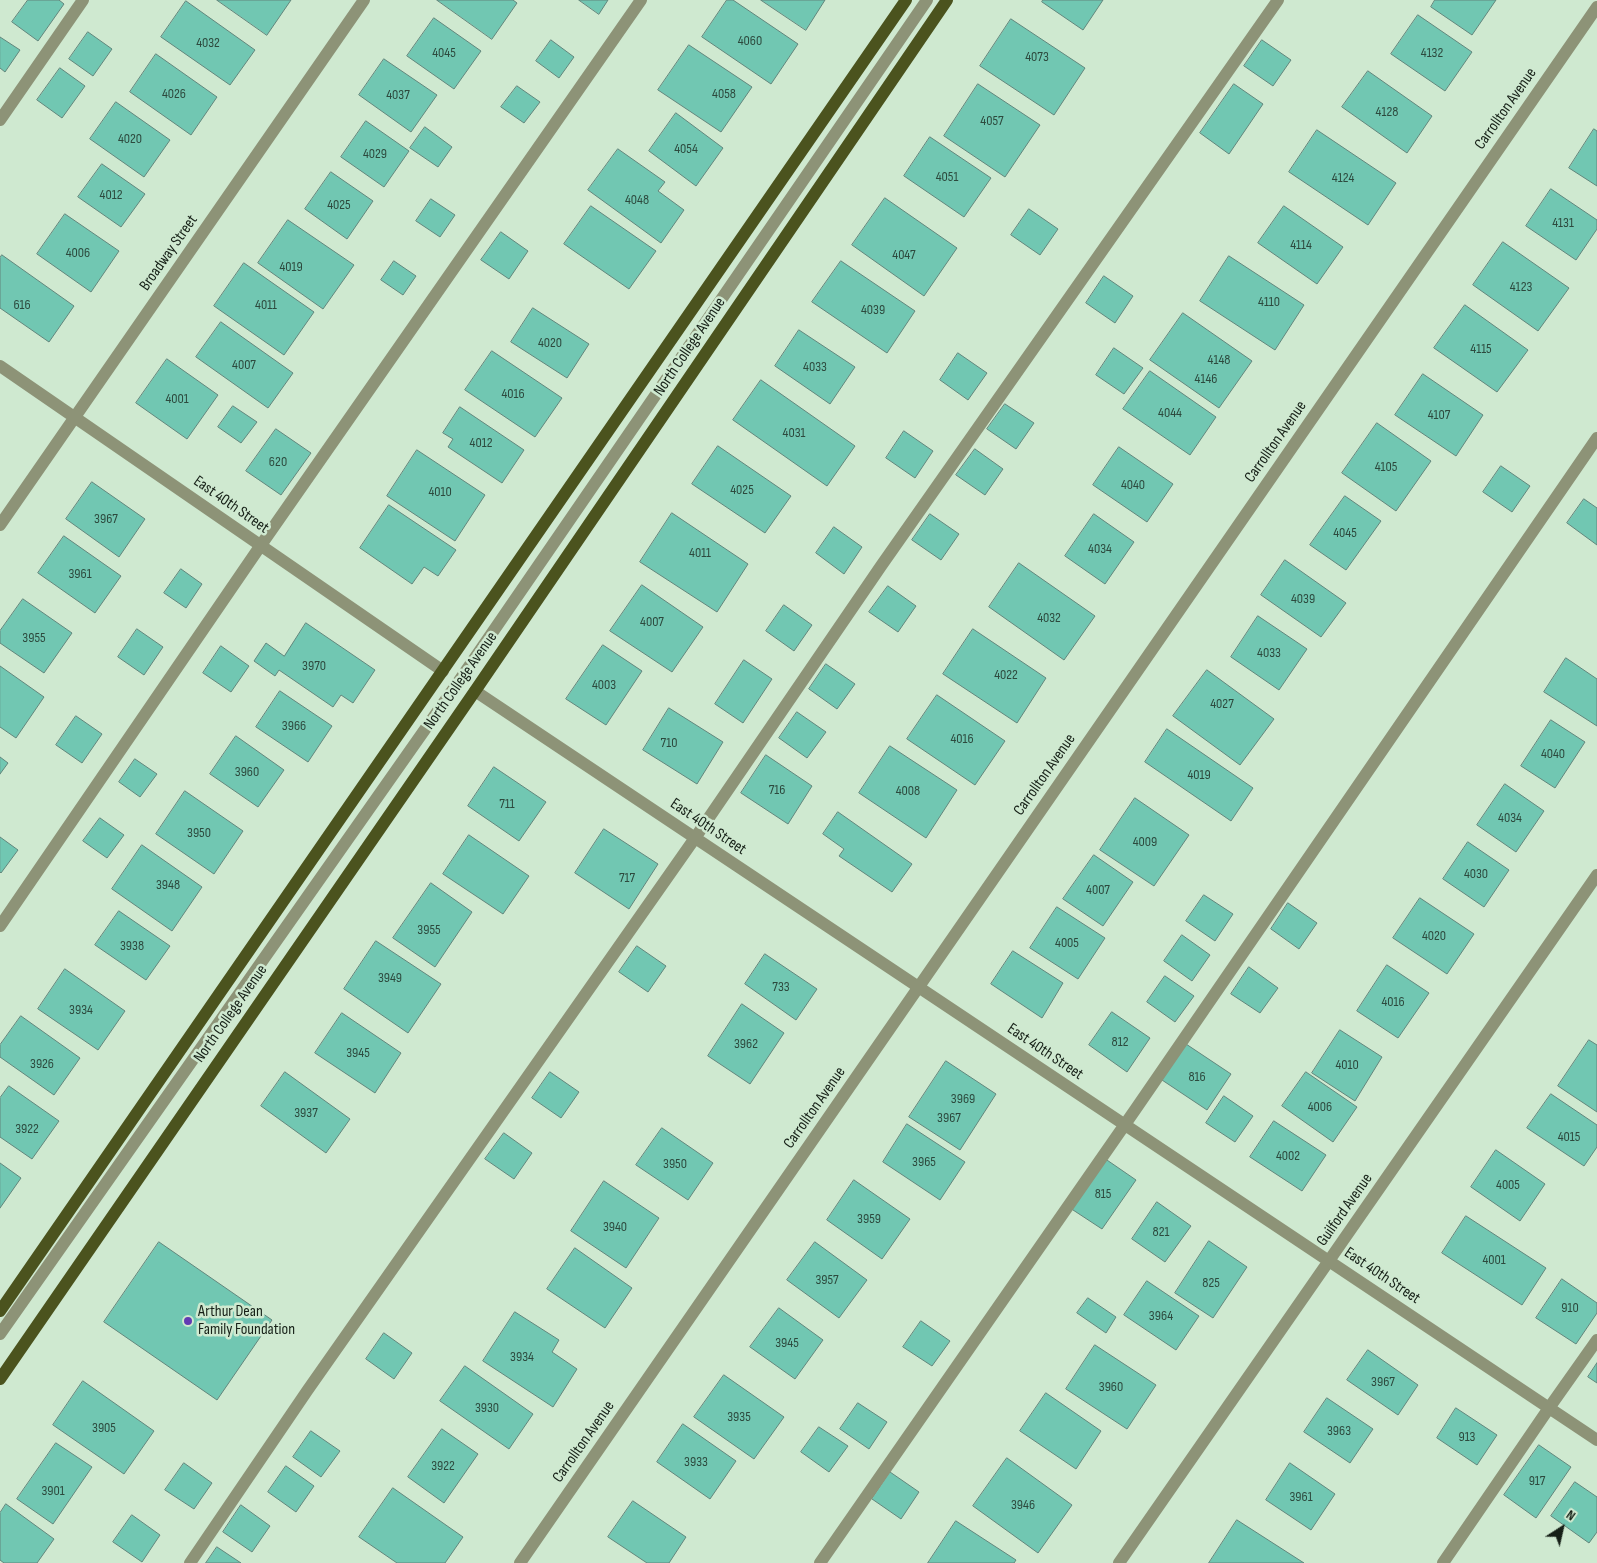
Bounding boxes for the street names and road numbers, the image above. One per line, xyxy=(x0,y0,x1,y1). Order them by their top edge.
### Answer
street label: Carrollton Avenue xyxy=(1471,65,1541,153)
street label: Broadway Street xyxy=(136,211,202,295)
street label: North College Avenue xyxy=(650,294,730,400)
street label: Carrollton Avenue xyxy=(1241,398,1311,486)
street label: East 40th Street xyxy=(190,472,272,538)
street label: North College Avenue xyxy=(420,628,502,734)
street label: Carrollton Avenue xyxy=(1010,731,1080,819)
street label: East 40th Street xyxy=(666,795,750,859)
street label: North College Avenue xyxy=(190,961,272,1067)
street label: East 40th Street xyxy=(1003,1020,1087,1084)
street label: Carrollton Avenue xyxy=(780,1064,850,1152)
street label: Guilford Avenue xyxy=(1313,1170,1377,1250)
street label: East 40th Street xyxy=(1340,1244,1424,1308)
street label: Carrollton Avenue xyxy=(549,1398,619,1486)

